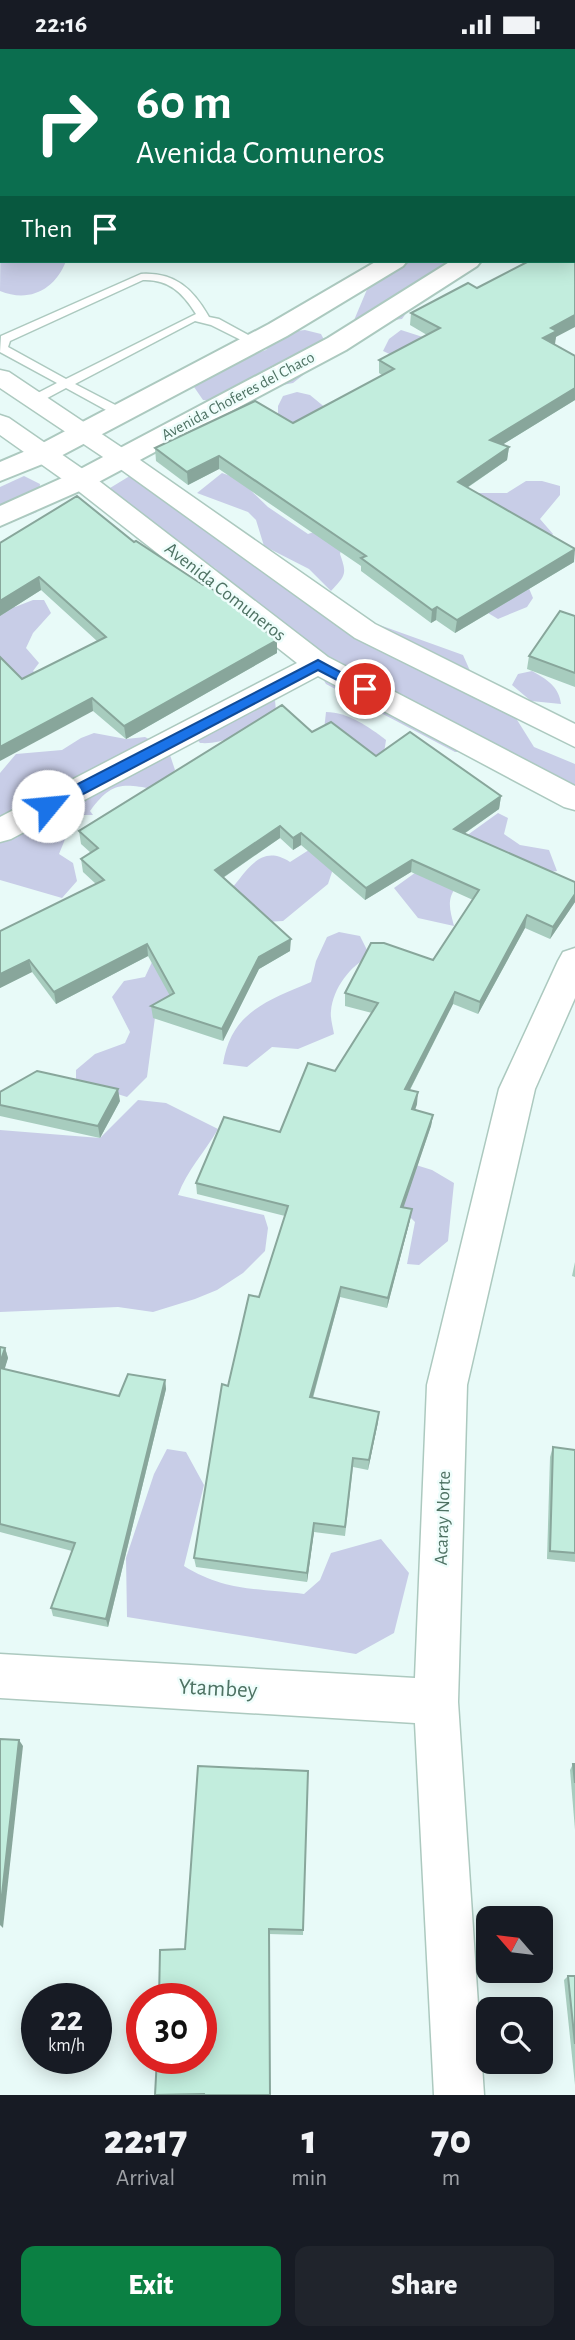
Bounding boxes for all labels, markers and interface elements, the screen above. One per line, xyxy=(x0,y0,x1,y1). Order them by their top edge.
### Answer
text: 22:16 xyxy=(35,11,87,37)
icon: right xyxy=(21,77,112,168)
text: 60 m xyxy=(136,79,232,128)
text: Avenida Comuneros xyxy=(136,137,385,169)
icon: arrive xyxy=(86,210,124,248)
text: Then xyxy=(21,216,72,242)
street label: Avenida Choferes del Chaco xyxy=(159,349,317,443)
street label: Avenida Comuneros xyxy=(161,539,289,645)
pin xyxy=(335,659,395,719)
icon: arrive xyxy=(346,670,384,708)
position arrow xyxy=(11,769,85,843)
street label: Acaray Norte xyxy=(432,1470,454,1566)
street label: Ytambey xyxy=(178,1675,258,1703)
north arrow xyxy=(476,1906,553,1983)
map controls xyxy=(476,1906,553,2074)
speed limit sign: 30 xyxy=(126,1983,217,2074)
button: search xyxy=(476,1997,553,2074)
text: 22 xyxy=(50,2002,83,2037)
text: km/h xyxy=(48,2037,85,2055)
text: 22:17 xyxy=(104,2119,188,2161)
text: 1 xyxy=(302,2119,317,2161)
text: 70 xyxy=(431,2119,471,2161)
text: Arrival xyxy=(116,2167,175,2190)
text: min xyxy=(291,2167,327,2190)
text: m xyxy=(442,2167,460,2190)
button: Exit xyxy=(21,2246,281,2326)
button: Share xyxy=(295,2246,554,2326)

